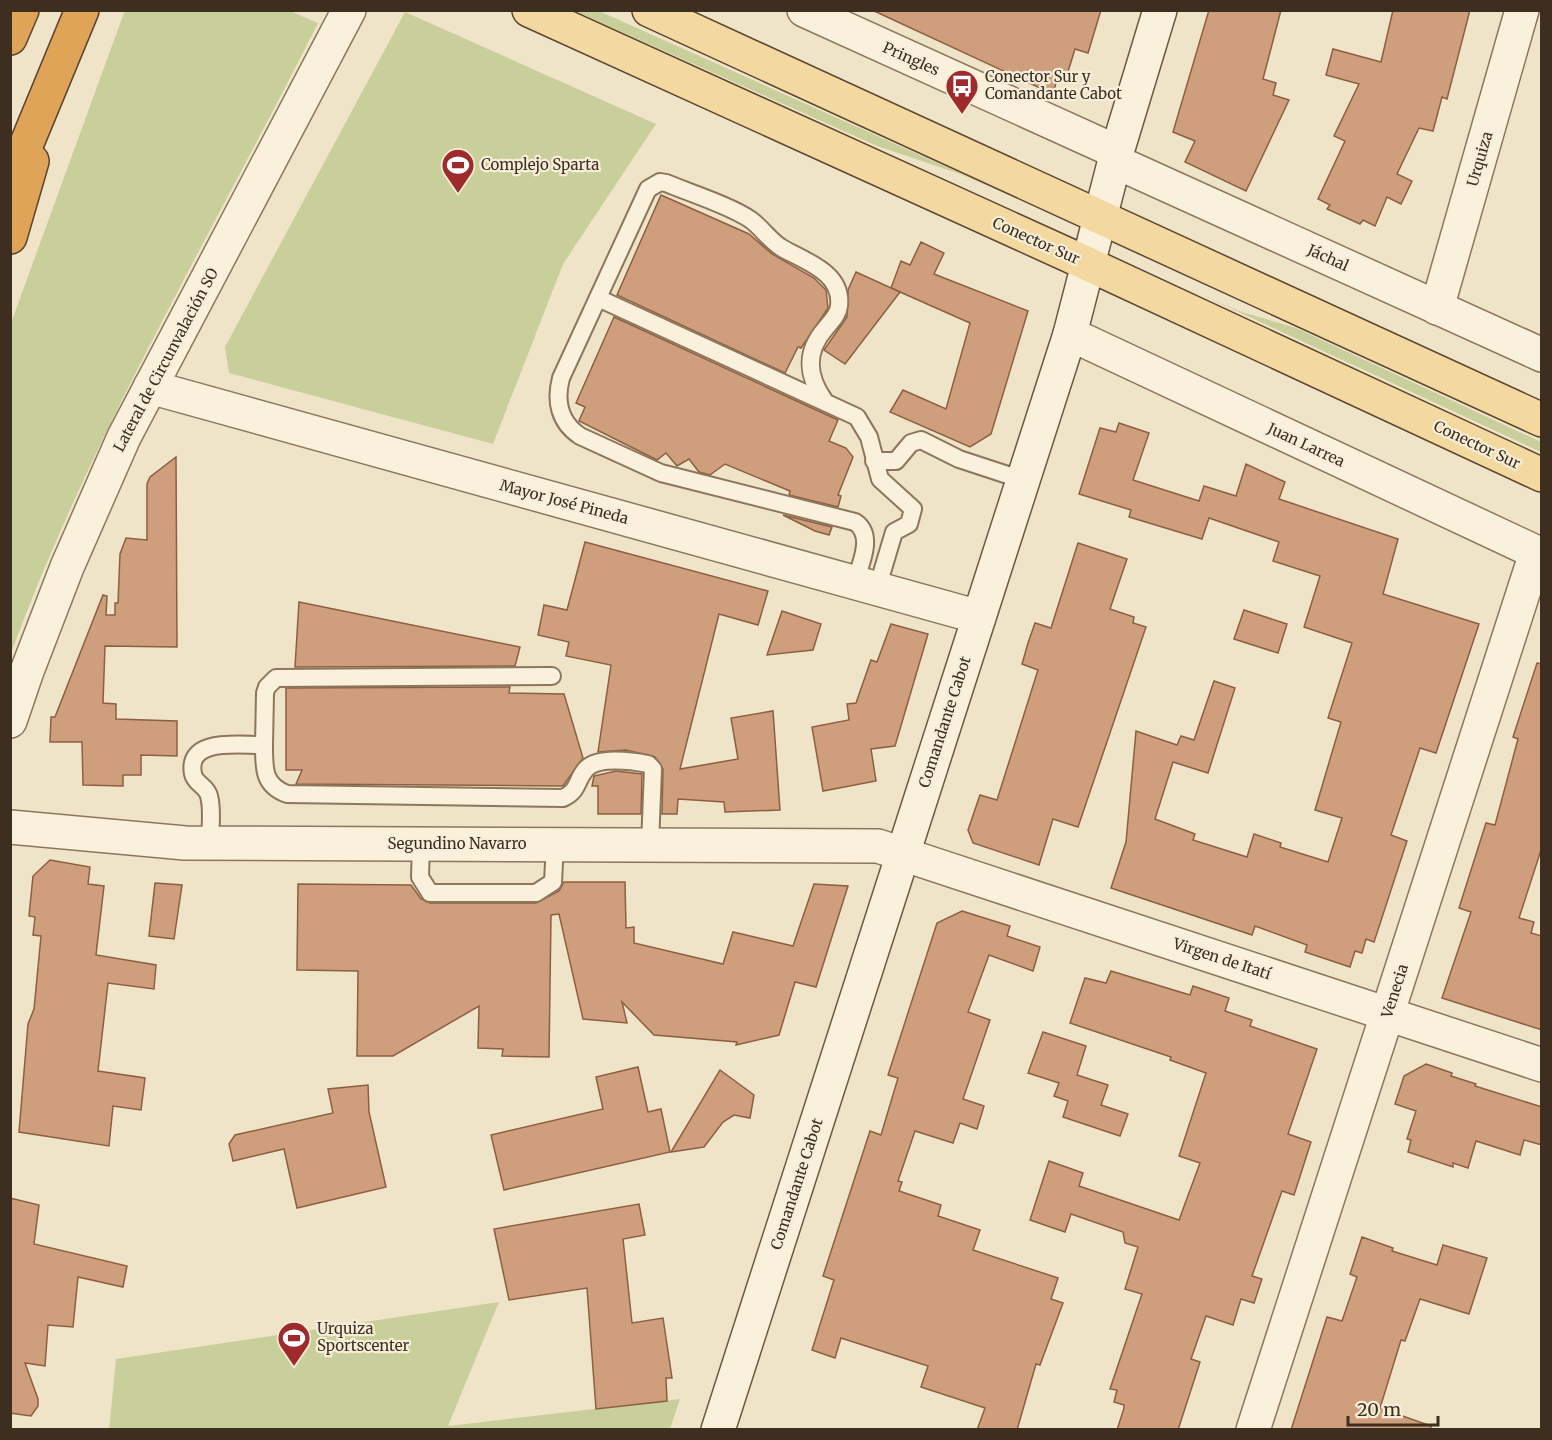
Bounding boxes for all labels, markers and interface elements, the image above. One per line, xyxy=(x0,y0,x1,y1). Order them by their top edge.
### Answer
street label: Pringles xyxy=(880,38,942,79)
place label: Conector Sur y Comandante Cabot xyxy=(985,67,1122,103)
bus stop icon: Conector Sur y Comandante Cabot xyxy=(944,68,980,115)
street label: Urquiza xyxy=(1463,129,1496,189)
sports icon: Complejo Sparta xyxy=(440,147,476,194)
place label: Complejo Sparta xyxy=(481,155,599,174)
street label: Conector Sur xyxy=(990,213,1083,268)
street label: Jáchal xyxy=(1304,240,1352,275)
street label: Lateral de Circunvalación SO xyxy=(109,264,222,455)
street label: Conector Sur xyxy=(1431,416,1524,473)
street label: Juan Larrea xyxy=(1264,418,1348,471)
street label: Mayor José Pineda xyxy=(498,475,631,528)
street label: Comandante Cabot xyxy=(914,654,975,790)
street label: Segundino Navarro xyxy=(387,834,527,853)
street label: Virgen de Itatí xyxy=(1170,933,1275,984)
street label: Venecia xyxy=(1377,962,1412,1021)
street label: Comandante Cabot xyxy=(766,1116,827,1252)
place label: Urquiza Sportscenter xyxy=(317,1319,409,1355)
sports icon: Urquiza Sportscenter xyxy=(276,1320,312,1367)
scale bar xyxy=(1348,1389,1438,1427)
text: 20 m xyxy=(1357,1398,1401,1421)

